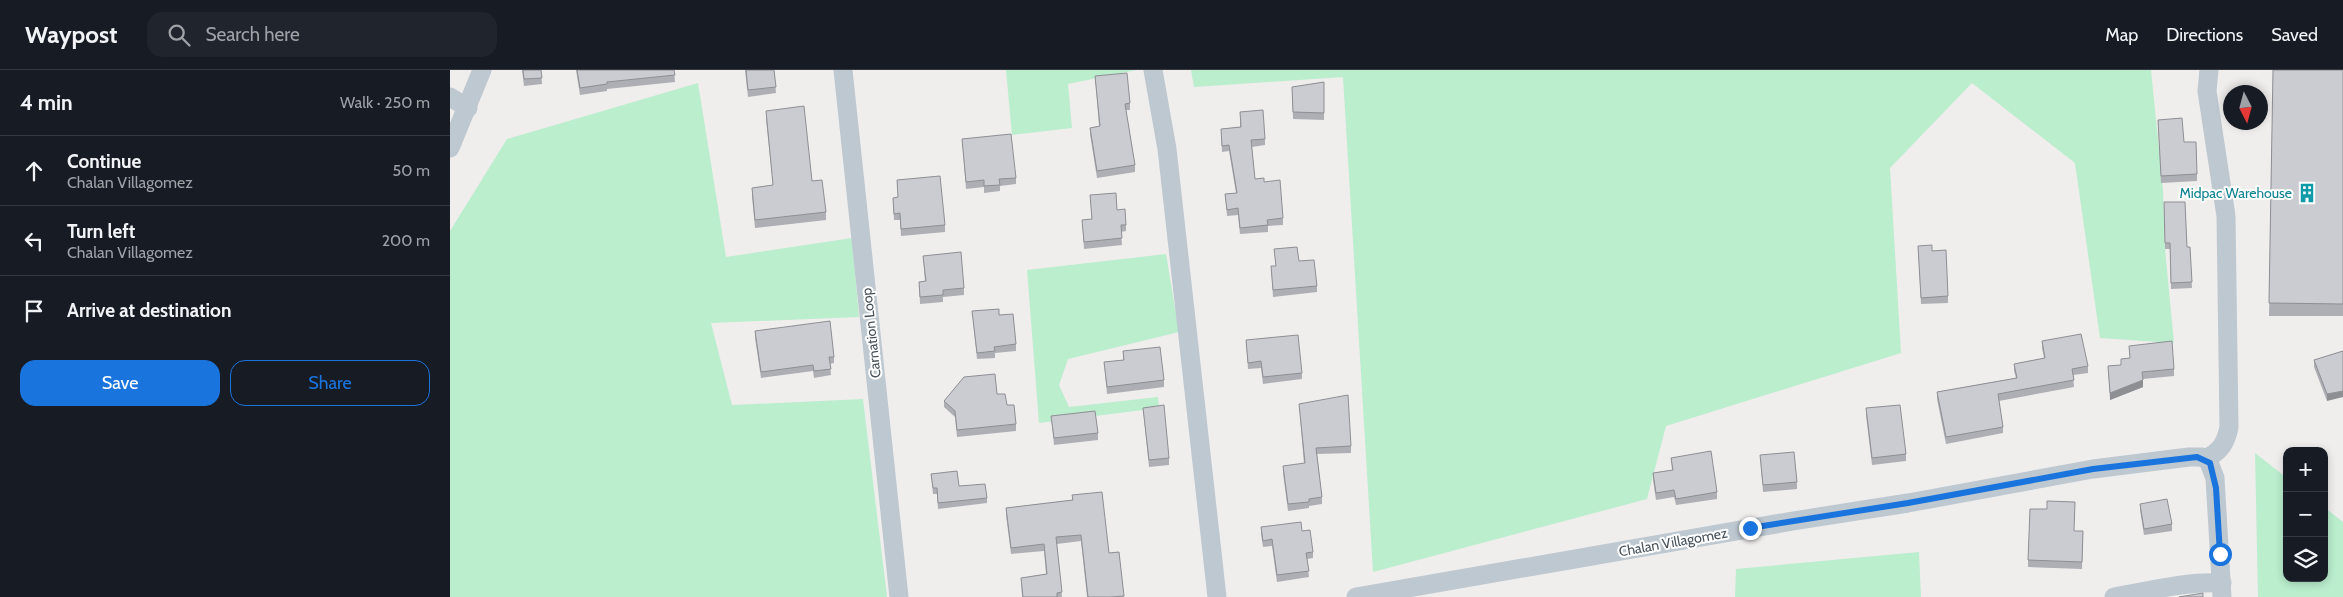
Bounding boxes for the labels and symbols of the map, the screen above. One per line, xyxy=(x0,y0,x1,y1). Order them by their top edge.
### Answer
north arrow xyxy=(2223,85,2268,130)
building icon: Midpac Warehouse xyxy=(2296,182,2318,204)
place label: Midpac Warehouse xyxy=(2180,184,2292,202)
street label: Carnation Loop xyxy=(857,287,885,379)
route end xyxy=(1739,517,1762,540)
street label: Chalan Villagomez xyxy=(1617,524,1729,560)
route start xyxy=(2209,543,2232,566)

